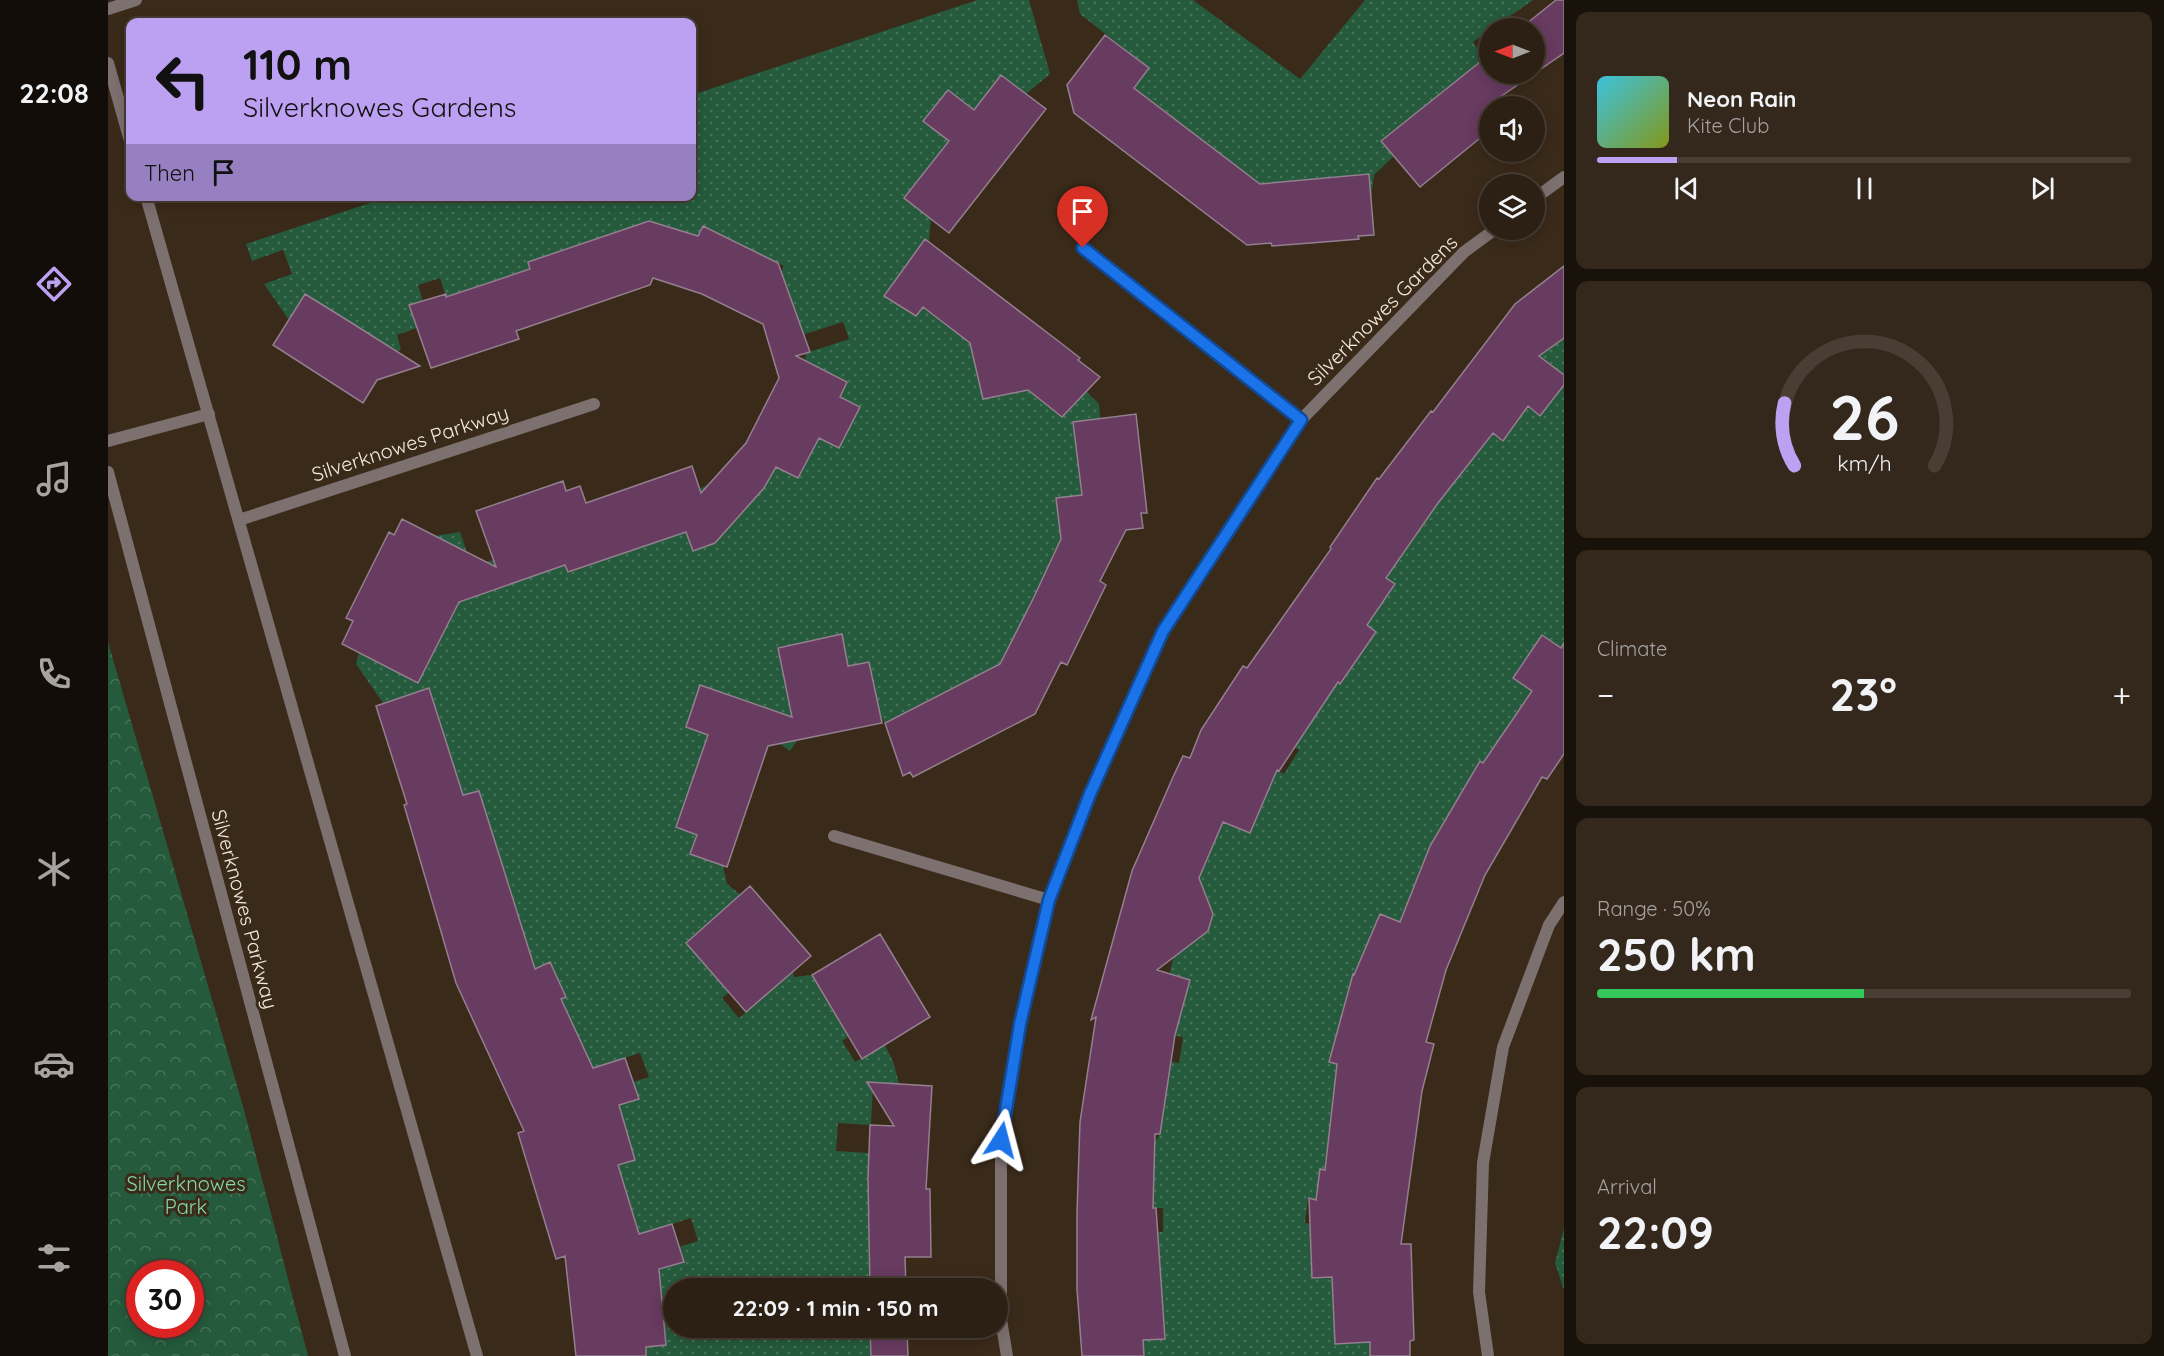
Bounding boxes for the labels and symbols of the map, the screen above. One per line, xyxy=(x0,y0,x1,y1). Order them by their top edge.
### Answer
north arrow xyxy=(1479,18,1545,84)
pin xyxy=(1057,186,1108,248)
street label: Silverknowes Gardens xyxy=(1302,230,1462,390)
street label: Silverknowes Parkway xyxy=(308,399,512,487)
street label: Silverknowes Parkway xyxy=(206,806,284,1012)
position arrow xyxy=(969,1108,1033,1172)
park label: Silverknowes Park xyxy=(126,1171,246,1219)
speed limit sign: 30 xyxy=(126,1260,204,1338)

